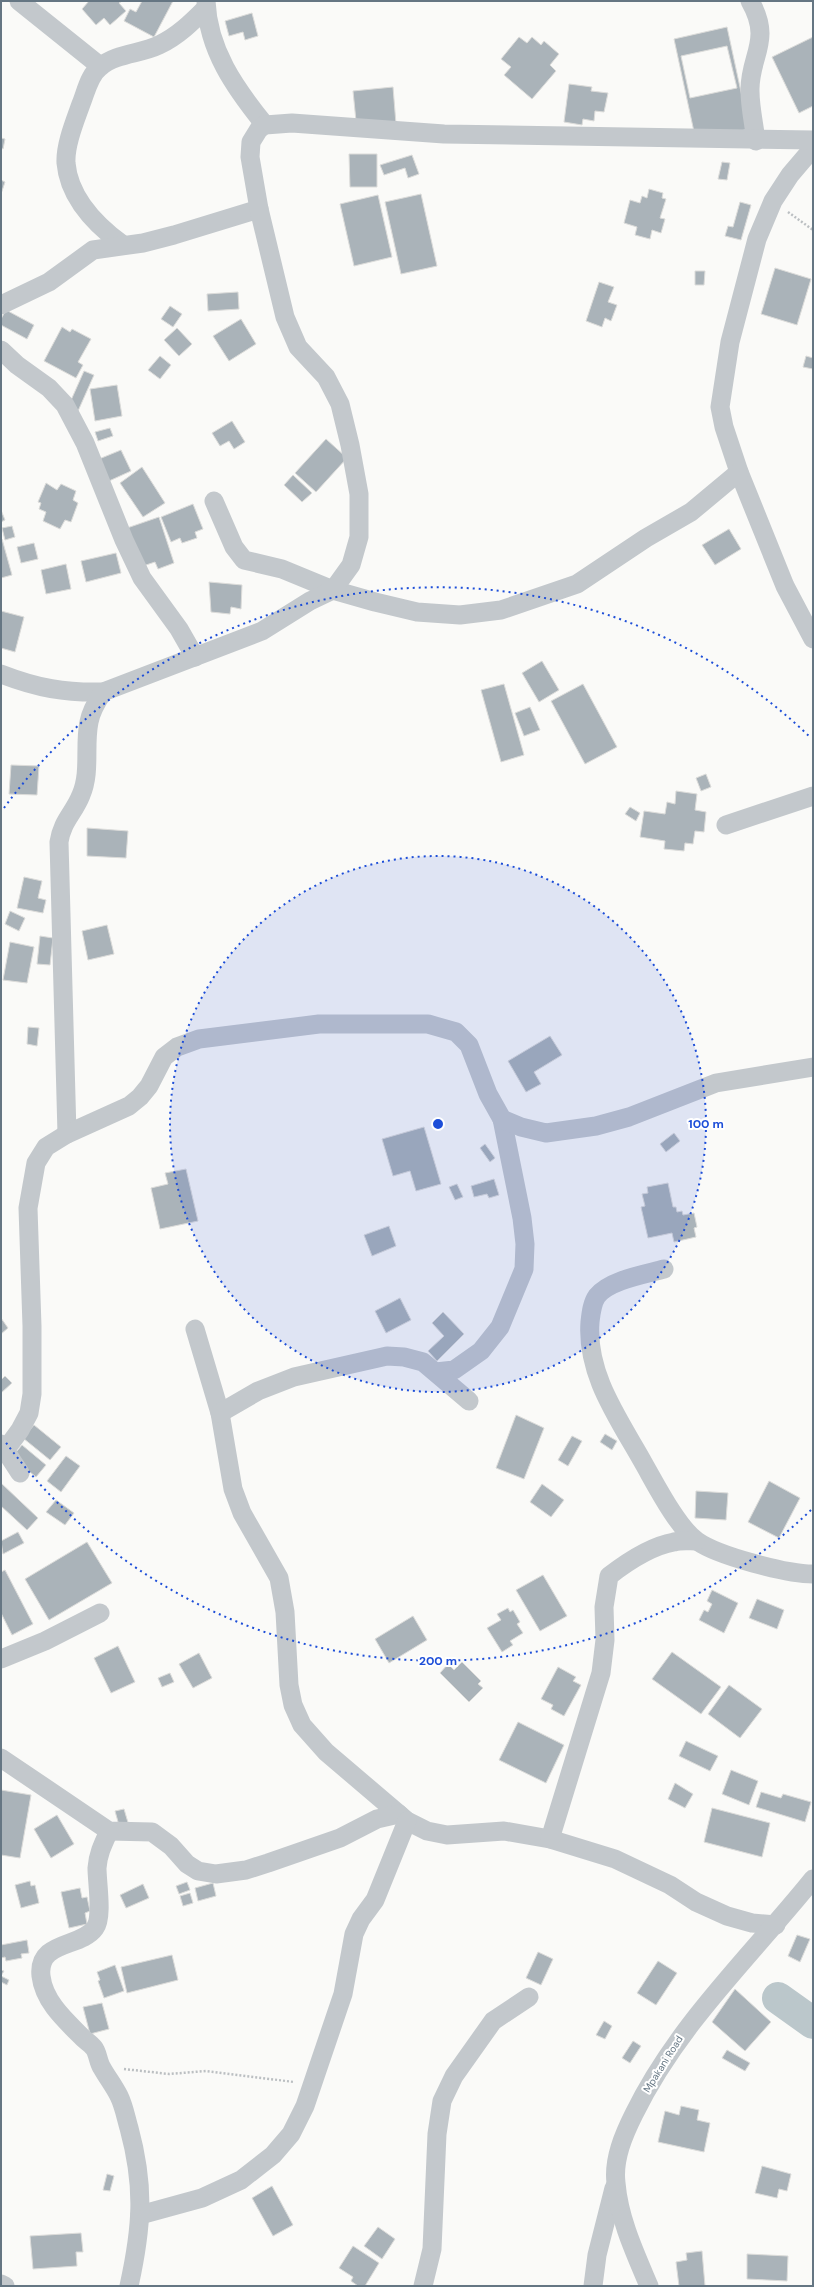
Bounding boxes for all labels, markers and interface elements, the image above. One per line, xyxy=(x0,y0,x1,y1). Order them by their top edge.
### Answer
text: 100 m xyxy=(688,1116,724,1132)
centre of rings xyxy=(431,1117,445,1131)
text: 200 m xyxy=(419,1653,457,1669)
street label: Mpakani Road xyxy=(640,2033,686,2095)

